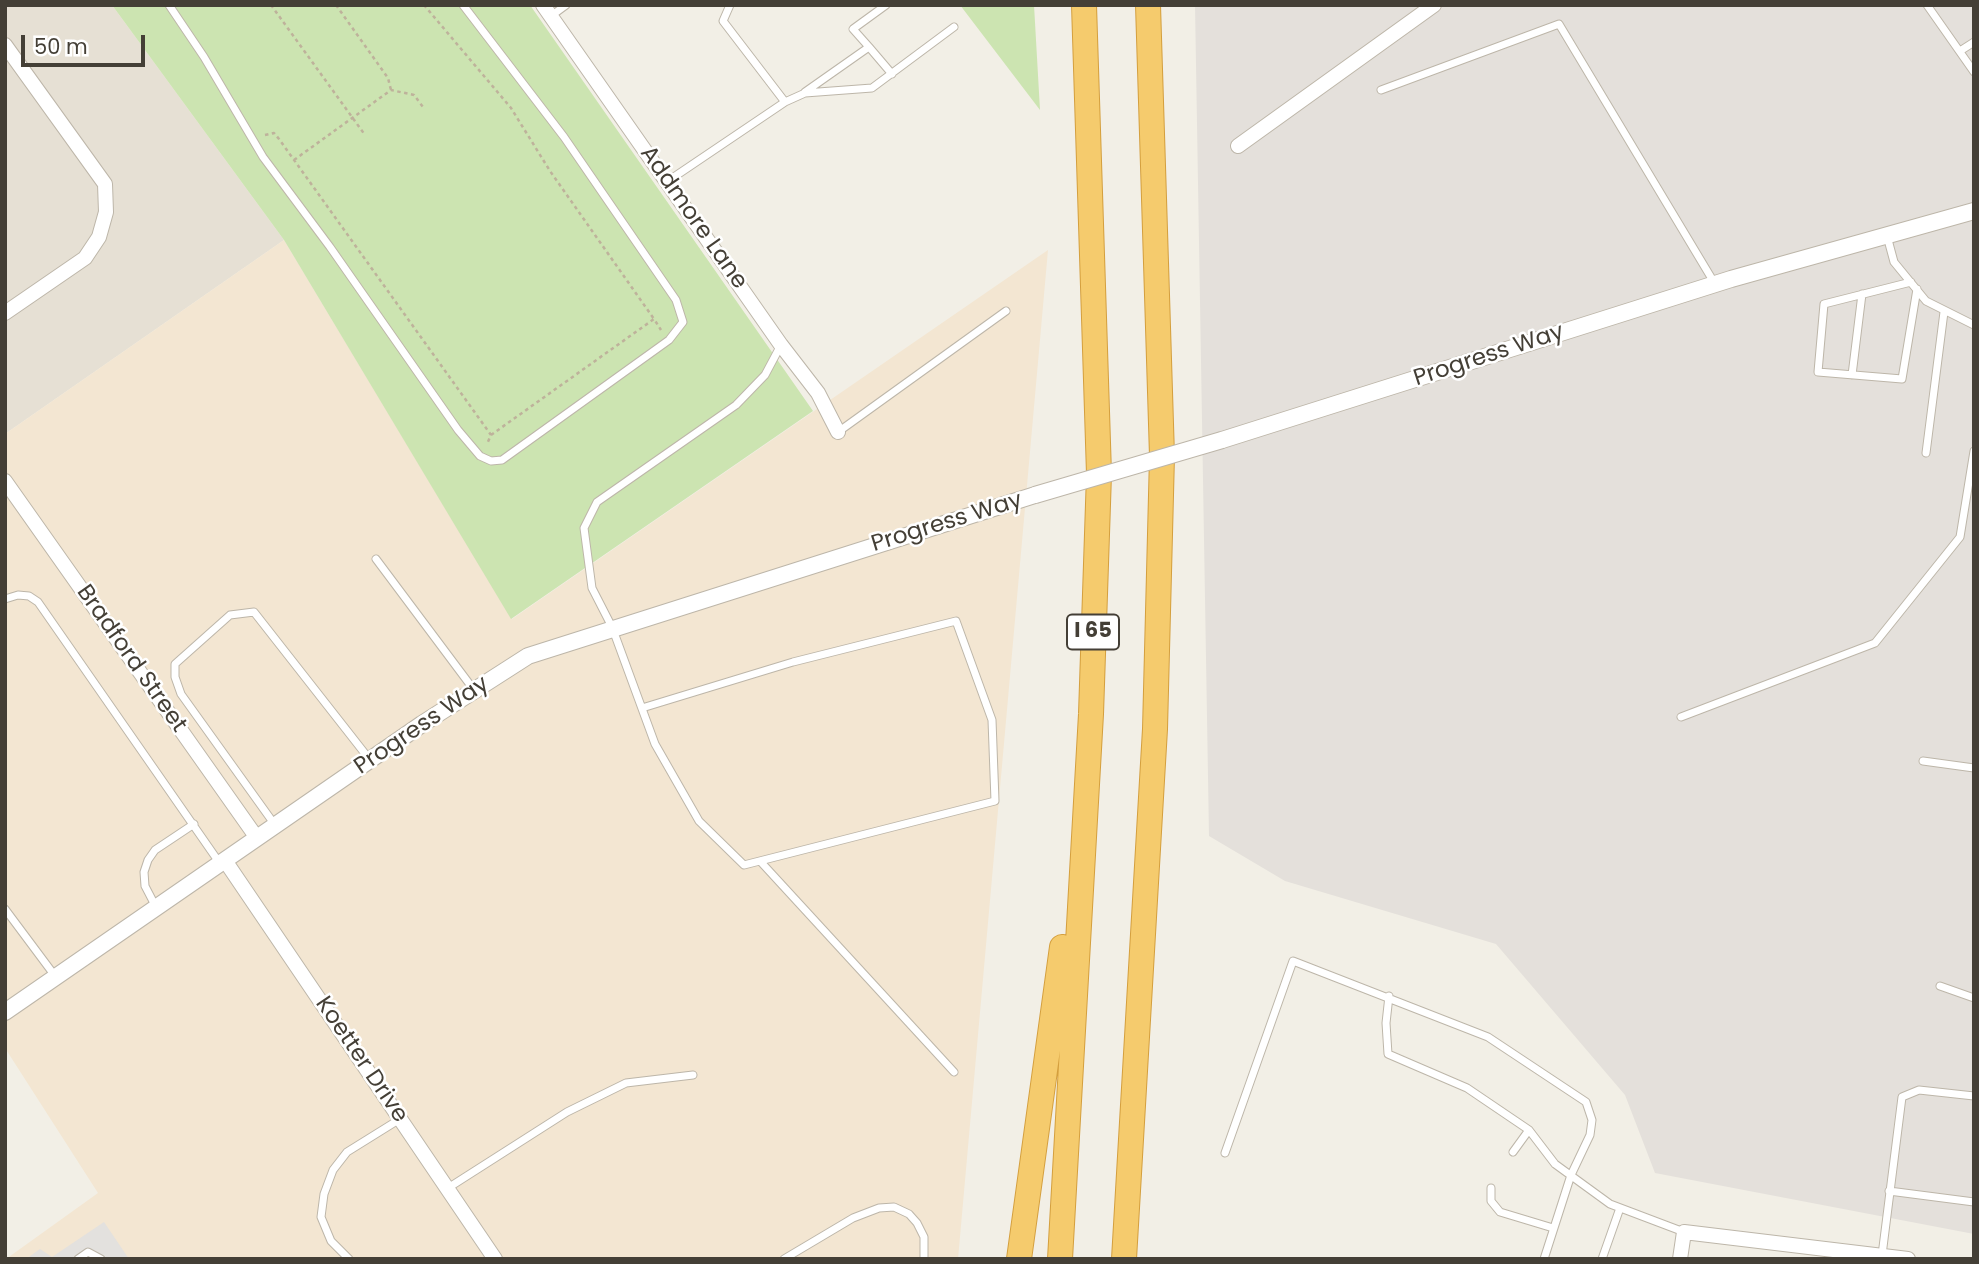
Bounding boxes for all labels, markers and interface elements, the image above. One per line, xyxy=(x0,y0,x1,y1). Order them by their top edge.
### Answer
scale bar xyxy=(24,21,149,65)
text: 50 m xyxy=(34,32,88,61)
street label: Addmore Lane xyxy=(633,141,753,295)
street label: Progress Way xyxy=(1411,319,1567,393)
street label: Progress Way xyxy=(868,487,1026,559)
street label: Bradford Street xyxy=(70,580,192,738)
road number: I 65 xyxy=(1067,614,1119,650)
street label: Progress Way xyxy=(350,671,494,781)
street label: Koetter Drive xyxy=(309,992,413,1128)

